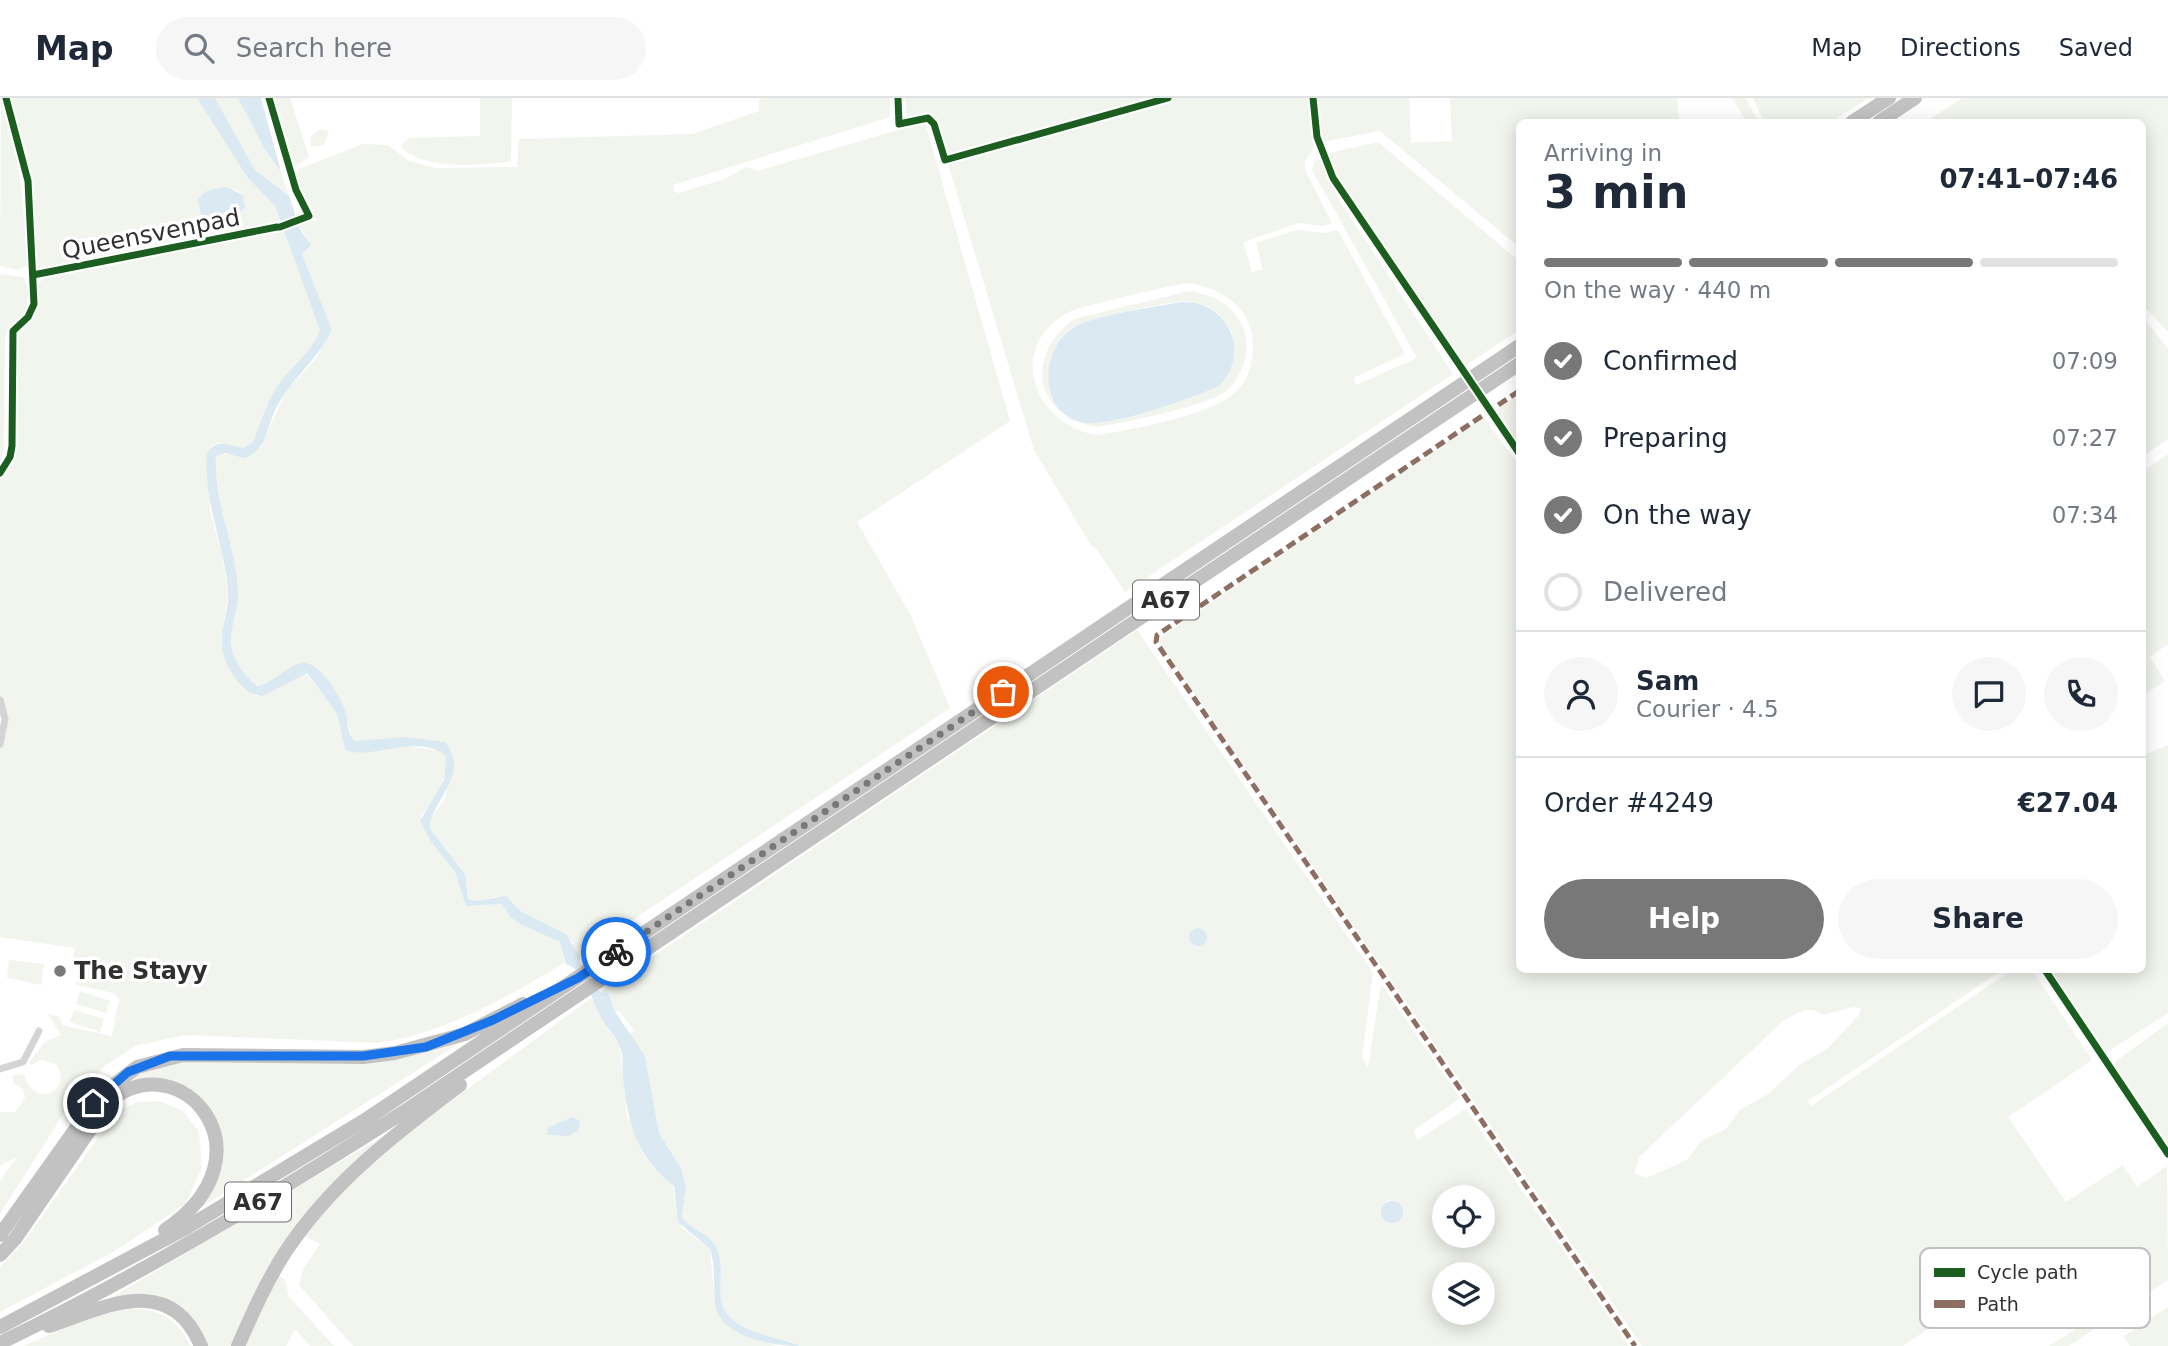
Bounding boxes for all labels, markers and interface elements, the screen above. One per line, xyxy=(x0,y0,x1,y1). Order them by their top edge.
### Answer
search box xyxy=(156,17,646,80)
text: Map xyxy=(35,29,114,68)
icon: search xyxy=(180,29,218,67)
text: Search here xyxy=(236,33,392,63)
text: Map xyxy=(1811,34,1862,62)
text: Directions xyxy=(1900,34,2021,62)
text: Saved xyxy=(2059,34,2133,62)
text: Arriving in xyxy=(1544,140,1662,166)
text: 07:41–07:46 xyxy=(1939,164,2118,194)
text: 3 min xyxy=(1544,165,1688,219)
street label: Queensvenpad xyxy=(60,203,242,265)
text: On the way · 440 m xyxy=(1544,277,1771,303)
icon: check xyxy=(1544,342,1582,380)
text: Confirmed xyxy=(1603,346,1738,376)
text: 07:09 xyxy=(2052,348,2118,374)
icon: check xyxy=(1544,419,1582,457)
text: Preparing xyxy=(1603,423,1728,453)
text: 07:27 xyxy=(2052,425,2118,451)
icon: check xyxy=(1544,496,1582,534)
text: On the way xyxy=(1603,500,1752,530)
text: 07:34 xyxy=(2052,502,2118,528)
text: Delivered xyxy=(1603,577,1727,607)
road number: A67 xyxy=(1133,580,1199,620)
button: person xyxy=(1544,657,1618,731)
button: chat xyxy=(1952,657,2026,731)
button: phone xyxy=(2044,657,2118,731)
pin xyxy=(973,662,1033,722)
text: Sam xyxy=(1636,666,1699,696)
icon: bag xyxy=(984,673,1022,711)
text: Courier · 4.5 xyxy=(1636,696,1779,722)
text: Order #4249 xyxy=(1544,788,1714,818)
text: €27.04 xyxy=(2018,788,2118,818)
button: Help xyxy=(1544,879,1824,959)
button: Share xyxy=(1838,879,2118,959)
courier xyxy=(581,917,651,987)
icon: bike xyxy=(597,933,635,971)
place label: The Stayy xyxy=(74,957,208,985)
marker: The Stayy xyxy=(52,963,68,979)
pin xyxy=(63,1073,123,1133)
icon: home xyxy=(74,1084,112,1122)
road number: A67 xyxy=(225,1182,291,1222)
map controls xyxy=(1432,1185,1495,1325)
button: locate xyxy=(1432,1185,1495,1248)
legend xyxy=(1920,1248,2150,1328)
text: Cycle path xyxy=(1977,1261,2078,1283)
button: layers xyxy=(1432,1262,1495,1325)
text: Path xyxy=(1977,1293,2019,1315)

